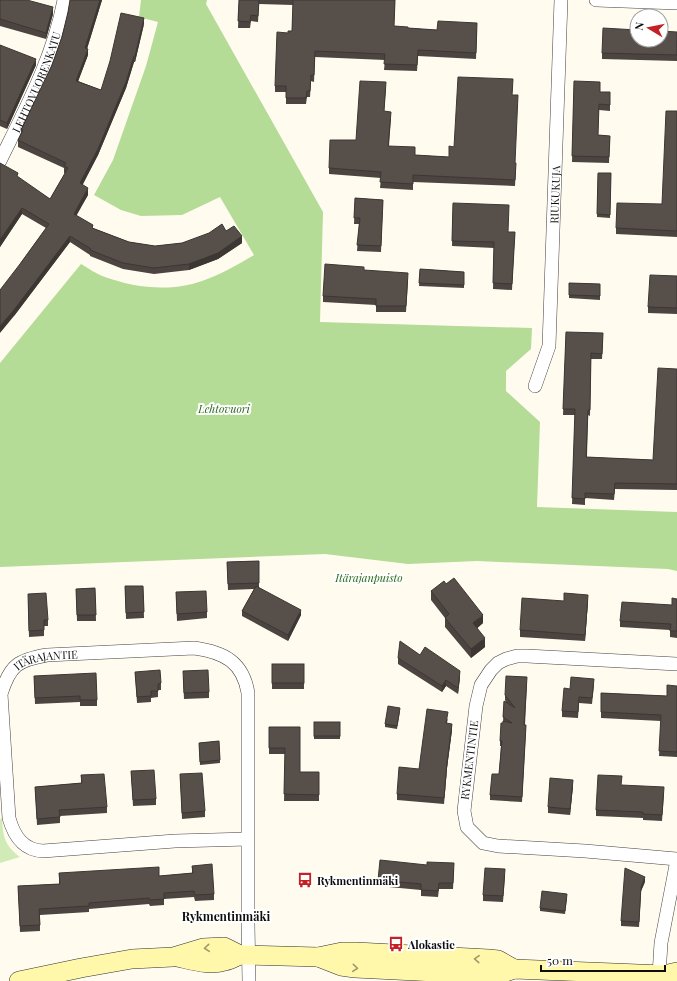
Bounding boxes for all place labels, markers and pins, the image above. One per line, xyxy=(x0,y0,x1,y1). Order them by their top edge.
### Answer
bus stop icon: Rykmentinmäki xyxy=(296,871,314,889)
place label: Rykmentinmäki xyxy=(317,873,399,888)
bus stop icon: Alokastie xyxy=(387,935,405,953)
place label: Alokastie xyxy=(407,937,455,952)

